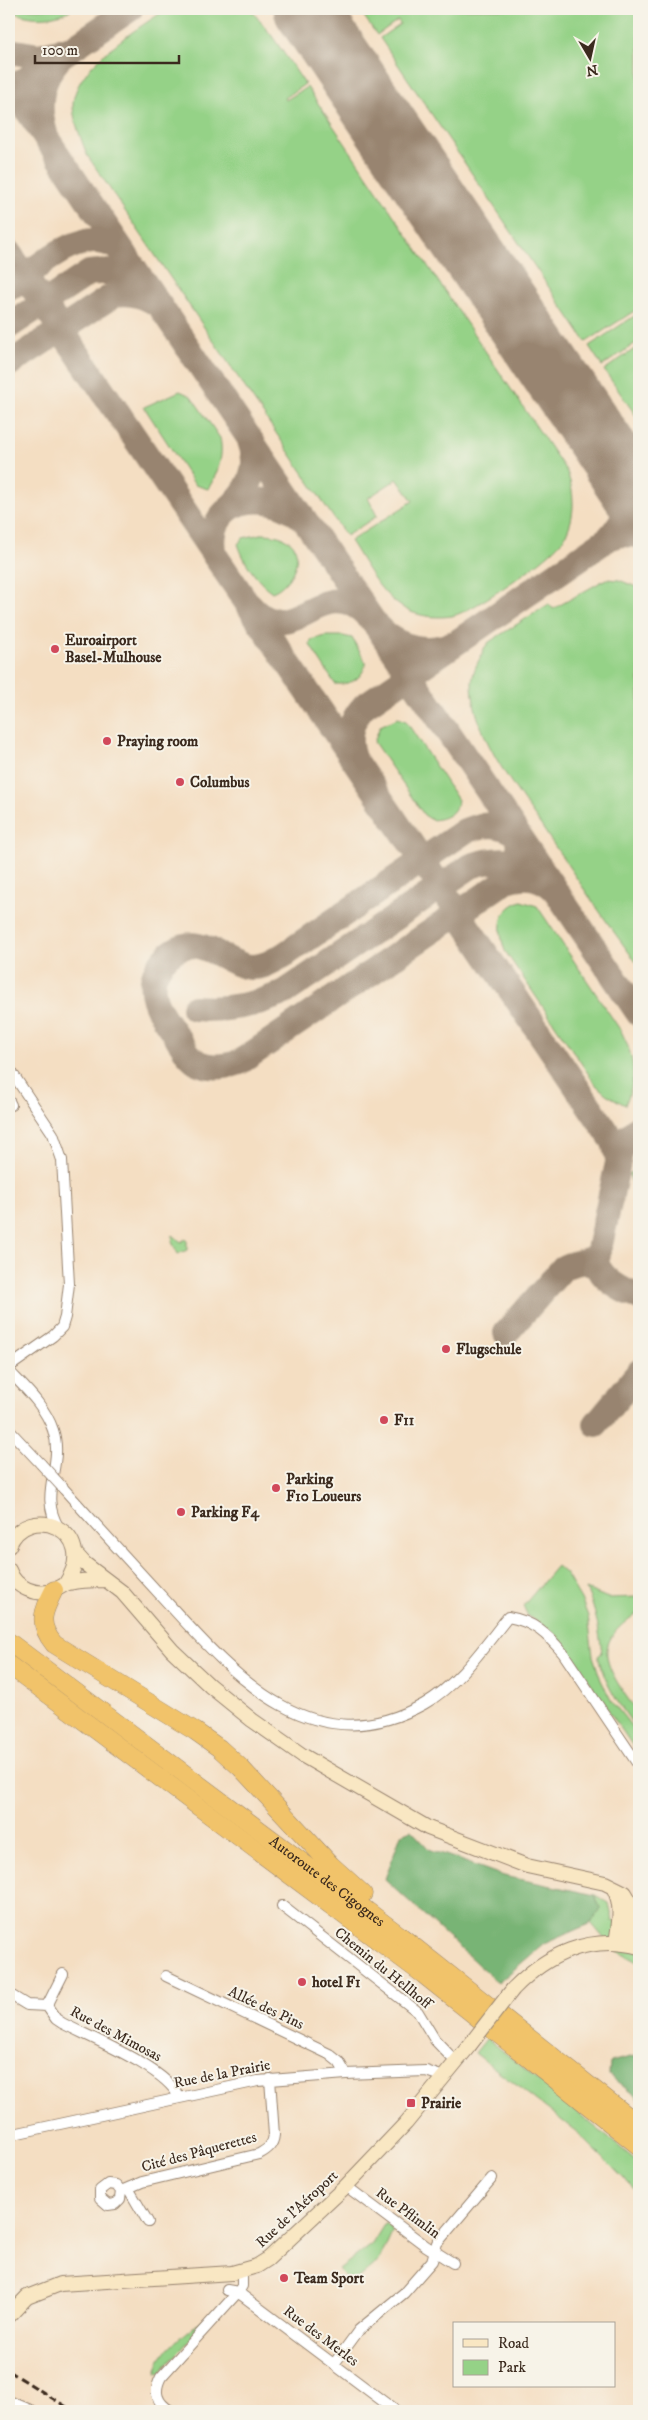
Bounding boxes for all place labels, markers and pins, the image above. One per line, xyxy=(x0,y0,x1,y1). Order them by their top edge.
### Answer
place label: Euroairport Basel-Mulhouse xyxy=(65,631,162,667)
marker: Euroairport Basel-Mulhouse xyxy=(49,643,61,655)
place label: Praying room xyxy=(117,732,199,751)
marker: Praying room xyxy=(101,735,113,747)
place label: Columbus xyxy=(190,773,249,792)
marker: Columbus xyxy=(174,776,186,788)
place label: Flugschule xyxy=(456,1340,522,1359)
marker: Flugschule xyxy=(440,1343,452,1355)
place label: F11 xyxy=(394,1411,415,1430)
marker: F11 xyxy=(378,1414,390,1426)
place label: Parking F10 Loueurs xyxy=(286,1470,361,1506)
marker: Parking F10 Loueurs xyxy=(270,1482,282,1494)
place label: Parking F4 xyxy=(191,1503,260,1522)
marker: Parking F4 xyxy=(175,1506,187,1518)
place label: hotel F1 xyxy=(311,1973,361,1992)
marker: hotel F1 xyxy=(296,1976,308,1988)
place label: Prairie xyxy=(421,2094,462,2113)
marker: Prairie xyxy=(405,2097,417,2109)
place label: Team Sport xyxy=(293,2269,364,2288)
marker: Team Sport xyxy=(278,2272,290,2284)

